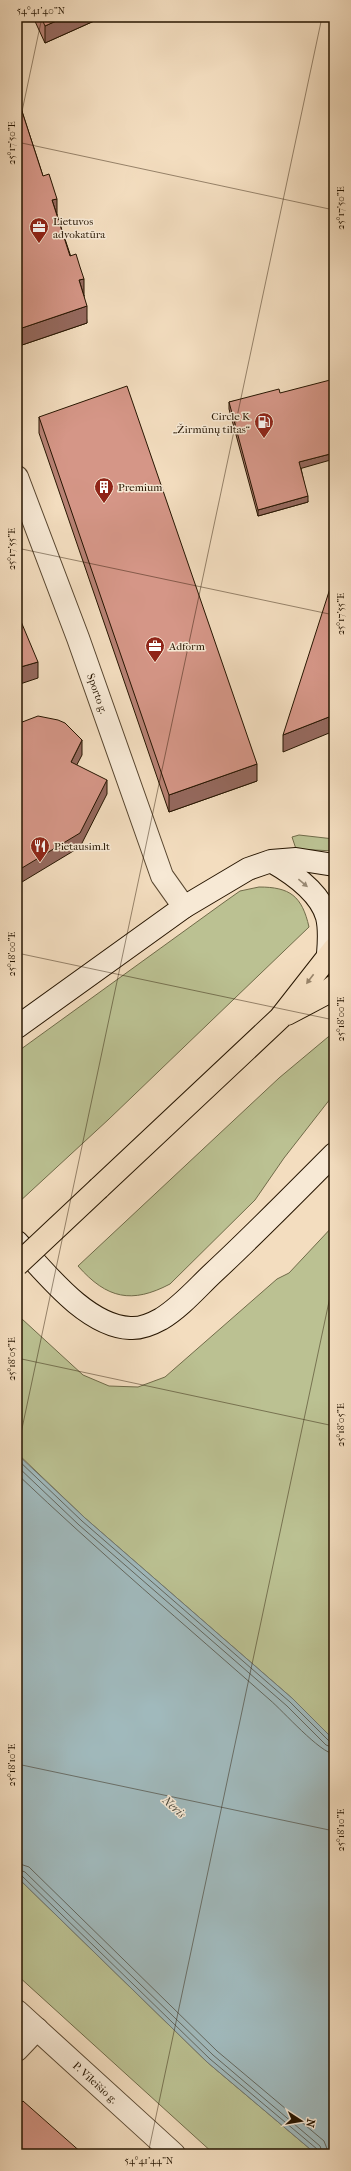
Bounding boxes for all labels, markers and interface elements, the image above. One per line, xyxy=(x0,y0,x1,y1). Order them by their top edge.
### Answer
text: 54°41'40"N xyxy=(17,5,66,17)
text: 25°17'50"E xyxy=(6,121,18,165)
text: 25°17'50"E xyxy=(335,186,347,230)
place label: Lietuvos advokatūra xyxy=(53,215,106,241)
office icon: Lietuvos advokatūra xyxy=(28,216,50,244)
place label: Circle K „Žirmūnų tiltas“ xyxy=(173,410,251,436)
fuel station icon: Circle K „Žirmūnų tiltas“ xyxy=(253,411,275,439)
building icon: Premium xyxy=(93,476,115,504)
place label: Premium xyxy=(118,481,163,494)
text: 25°17'55"E xyxy=(6,528,18,570)
text: 25°17'55"E xyxy=(335,593,347,635)
office icon: Adform xyxy=(144,635,166,663)
place label: Adform xyxy=(168,640,206,653)
street label: Sporto g. xyxy=(84,672,111,715)
restaurant icon: Pietausim.lt xyxy=(29,835,51,863)
place label: Pietausim.lt xyxy=(54,840,110,853)
one-way arrow xyxy=(298,879,308,888)
text: 25°18'00"E xyxy=(6,932,18,976)
one-way arrow xyxy=(305,974,314,985)
text: 25°18'00"E xyxy=(335,997,347,1041)
text: 25°18'05"E xyxy=(6,1337,18,1381)
text: 25°18'05"E xyxy=(335,1403,347,1447)
text: 25°18'10"E xyxy=(6,1744,18,1786)
water label: Neris xyxy=(159,1792,189,1821)
text: 25°18'10"E xyxy=(335,1809,347,1851)
street label: P. Vileišio g. xyxy=(70,2059,120,2106)
north arrow xyxy=(281,2101,321,2141)
text: N xyxy=(303,2118,318,2129)
text: 54°41'44"N xyxy=(125,2155,174,2167)

